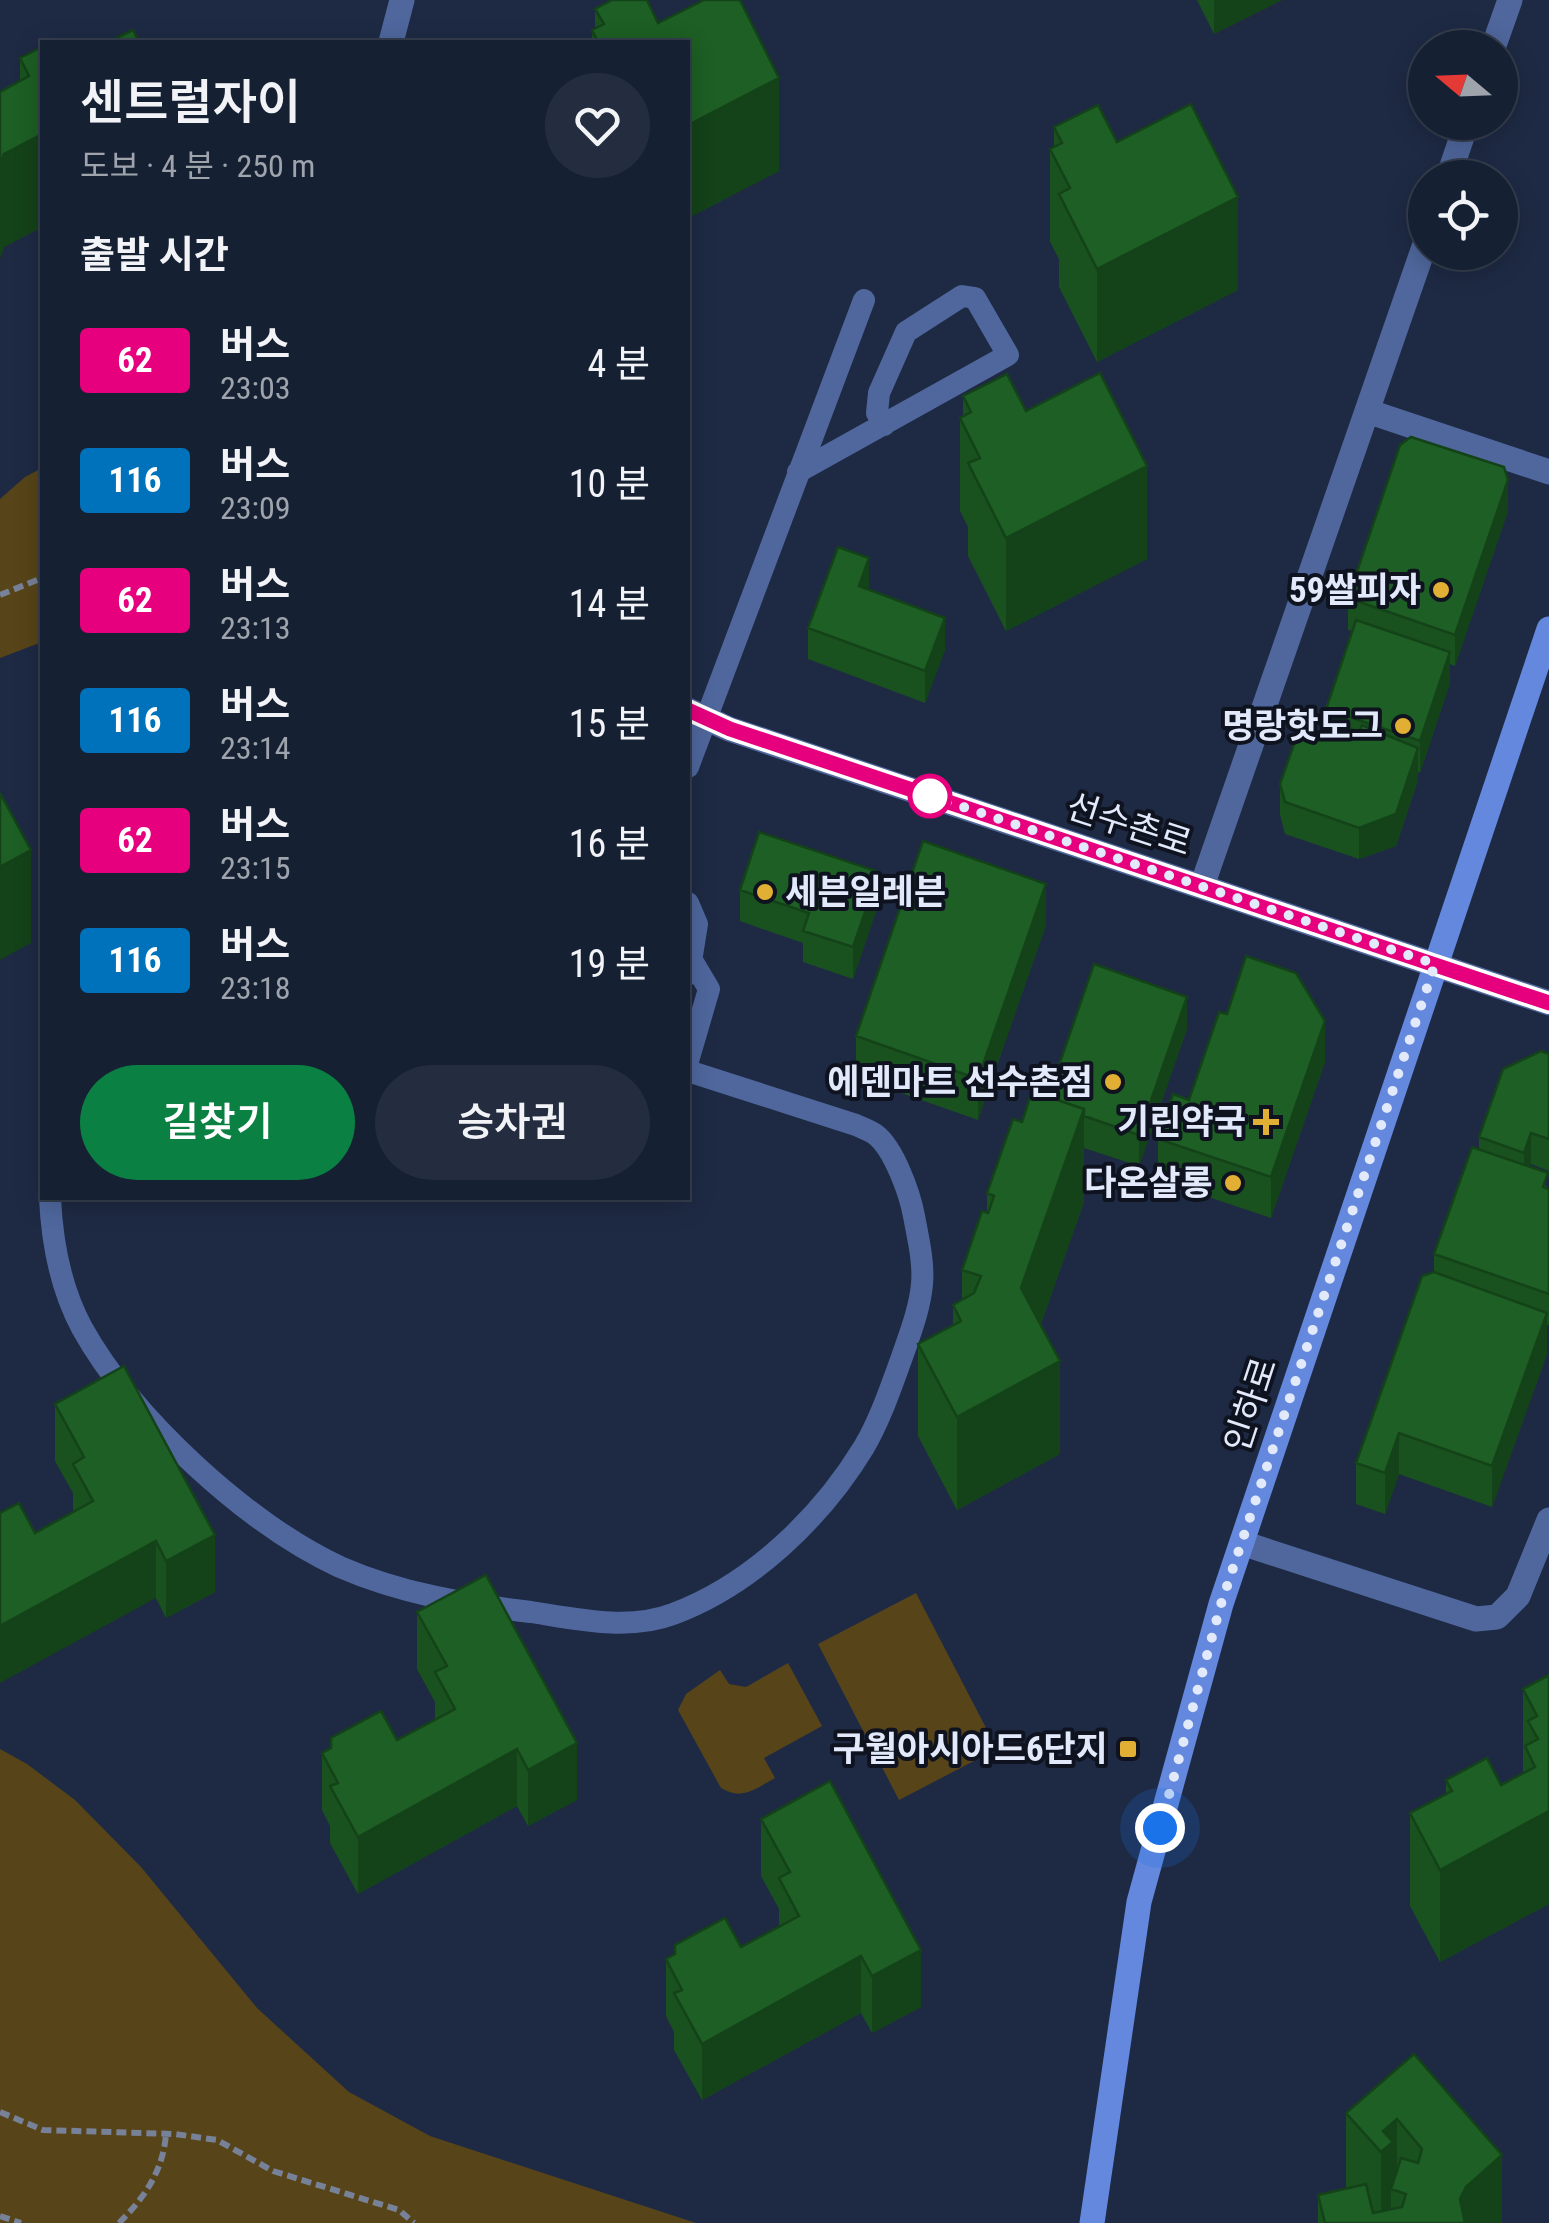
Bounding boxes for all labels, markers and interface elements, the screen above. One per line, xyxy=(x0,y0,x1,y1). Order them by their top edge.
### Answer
north arrow xyxy=(1408,30,1518,140)
map controls xyxy=(1408,30,1518,270)
button: heart xyxy=(545,73,650,178)
text: 센트럴자이 xyxy=(80,74,301,131)
text: 도보 · 4 분 · 250 m xyxy=(80,147,315,185)
button: locate xyxy=(1408,160,1518,270)
text: 출발 시간 xyxy=(80,233,229,277)
text: 버스 xyxy=(220,323,290,367)
text: 62 xyxy=(117,340,153,381)
text: 4 분 xyxy=(588,342,650,386)
text: 23:03 xyxy=(220,369,291,407)
text: 버스 xyxy=(220,443,290,487)
text: 116 xyxy=(108,460,162,501)
text: 10 분 xyxy=(569,462,650,506)
text: 23:09 xyxy=(220,489,291,527)
text: 버스 xyxy=(220,563,290,607)
place label: 59쌀피자 xyxy=(1289,570,1421,611)
marker: 59쌀피자 xyxy=(1430,579,1452,601)
text: 62 xyxy=(117,580,153,621)
text: 14 분 xyxy=(569,582,650,626)
text: 23:13 xyxy=(220,609,291,647)
text: 버스 xyxy=(220,683,290,727)
text: 116 xyxy=(108,700,162,741)
text: 15 분 xyxy=(569,702,650,746)
place label: 명랑핫도그 xyxy=(1222,706,1383,747)
marker: 명랑핫도그 xyxy=(1392,715,1414,737)
text: 23:14 xyxy=(220,729,291,767)
unlabelled marker xyxy=(909,775,951,817)
street label: 선수촌로 xyxy=(1061,786,1197,864)
text: 버스 xyxy=(220,803,290,847)
text: 62 xyxy=(117,820,153,861)
text: 16 분 xyxy=(569,822,650,866)
text: 23:15 xyxy=(220,849,291,887)
place label: 세븐일레븐 xyxy=(785,872,946,913)
marker: 세븐일레븐 xyxy=(754,881,776,903)
text: 버스 xyxy=(220,923,290,967)
text: 116 xyxy=(108,940,162,981)
text: 19 분 xyxy=(569,942,650,986)
text: 23:18 xyxy=(220,969,291,1007)
place label: 에덴마트 선수촌점 xyxy=(827,1062,1093,1103)
button: 길찾기 xyxy=(80,1065,355,1180)
button: 승차권 xyxy=(375,1065,650,1180)
marker: 에덴마트 선수촌점 xyxy=(1102,1071,1124,1093)
place label: 기린약국 xyxy=(1117,1102,1246,1143)
marker: 기린약국 xyxy=(1255,1111,1277,1133)
place label: 다온살롱 xyxy=(1084,1163,1213,1204)
marker: 다온살롱 xyxy=(1222,1172,1244,1194)
street label: 인하로 xyxy=(1217,1353,1285,1457)
place label: 구월아시아드6단지 xyxy=(833,1729,1108,1770)
marker: 구월아시아드6단지 xyxy=(1117,1738,1139,1760)
your location xyxy=(1135,1803,1185,1853)

